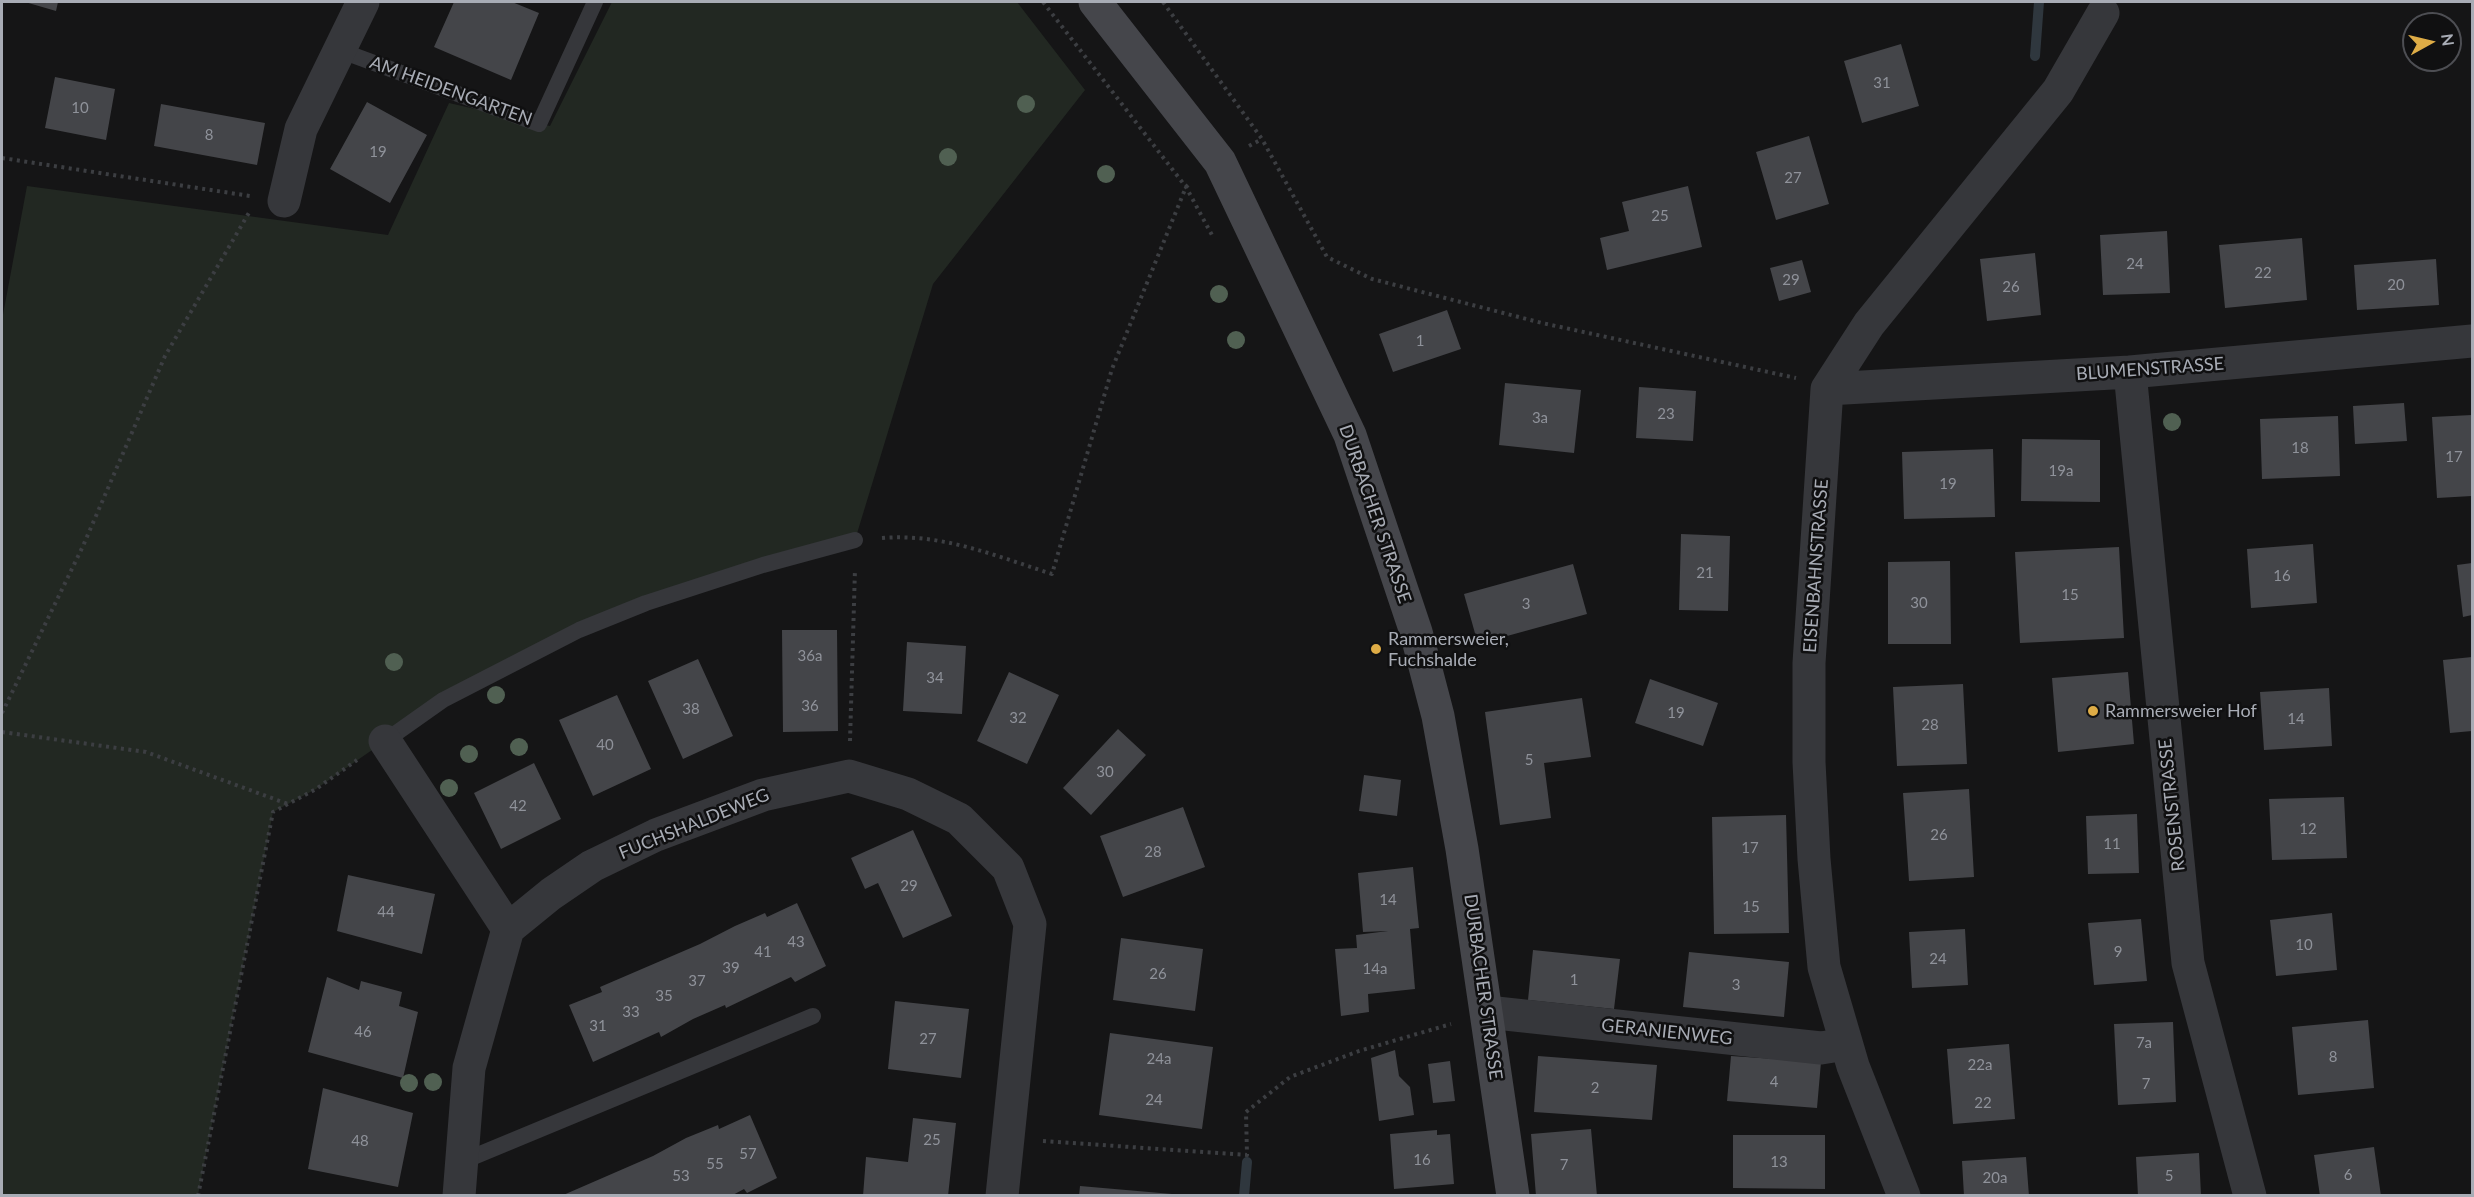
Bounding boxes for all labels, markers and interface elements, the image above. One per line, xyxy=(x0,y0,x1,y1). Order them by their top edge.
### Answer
north arrow xyxy=(2402,12,2462,72)
text: N xyxy=(2438,32,2459,47)
street label: AM HEIDENGARTEN xyxy=(367,52,535,130)
house number: 31 xyxy=(1873,74,1891,92)
house number: 10 xyxy=(71,99,89,117)
house number: 8 xyxy=(205,126,213,144)
house number: 19 xyxy=(369,143,387,161)
house number: 27 xyxy=(1784,169,1802,187)
house number: 25 xyxy=(1651,207,1669,225)
house number: 24 xyxy=(2126,255,2144,273)
house number: 22 xyxy=(2254,264,2272,282)
house number: 29 xyxy=(1782,271,1800,289)
house number: 20 xyxy=(2387,276,2405,294)
house number: 26 xyxy=(2002,278,2020,296)
house number: 1 xyxy=(1416,332,1424,350)
street label: BLUMENSTRASSE xyxy=(2075,353,2225,385)
house number: 23 xyxy=(1657,405,1675,423)
house number: 3a xyxy=(1532,409,1548,427)
street label: DURBACHER STRASSE xyxy=(1334,422,1416,606)
house number: 18 xyxy=(2291,439,2309,457)
house number: 17 xyxy=(2445,448,2463,466)
house number: 19a xyxy=(2049,462,2073,480)
house number: 19 xyxy=(1939,475,1957,493)
street label: EISENBAHNSTRASSE xyxy=(1799,478,1833,654)
house number: 21 xyxy=(1696,564,1714,582)
house number: 16 xyxy=(2273,567,2291,585)
house number: 15 xyxy=(2061,586,2079,604)
house number: 30 xyxy=(1910,594,1928,612)
house number: 3 xyxy=(1522,595,1530,613)
place label: Rammersweier, Fuchshalde xyxy=(1388,628,1509,670)
marker: Rammersweier, Fuchshalde xyxy=(1369,642,1383,656)
house number: 36a xyxy=(798,647,822,665)
house number: 34 xyxy=(926,669,944,687)
house number: 36 xyxy=(801,697,819,715)
house number: 38 xyxy=(682,700,700,718)
place label: Rammersweier Hof xyxy=(2105,700,2257,722)
house number: 19 xyxy=(1667,704,1685,722)
marker: Rammersweier Hof xyxy=(2086,704,2100,718)
house number: 32 xyxy=(1009,709,1027,727)
house number: 14 xyxy=(2287,710,2305,728)
house number: 28 xyxy=(1921,716,1939,734)
house number: 40 xyxy=(596,736,614,754)
street label: ROSENSTRASSE xyxy=(2154,738,2190,872)
house number: 5 xyxy=(1525,751,1533,769)
house number: 30 xyxy=(1096,763,1114,781)
street label: FUCHSHALDEWEG xyxy=(616,784,772,864)
house number: 42 xyxy=(509,797,527,815)
house number: 12 xyxy=(2299,820,2317,838)
house number: 26 xyxy=(1930,826,1948,844)
house number: 11 xyxy=(2103,835,2121,853)
house number: 17 xyxy=(1741,839,1759,857)
house number: 28 xyxy=(1144,843,1162,861)
house number: 29 xyxy=(900,877,918,895)
house number: 14 xyxy=(1379,891,1397,909)
street label: DURBACHER STRASSE xyxy=(1459,893,1507,1081)
house number: 15 xyxy=(1742,898,1760,916)
house number: 44 xyxy=(377,903,395,921)
house number: 43 xyxy=(787,933,805,951)
house number: 10 xyxy=(2295,936,2313,954)
house number: 41 xyxy=(754,943,772,961)
house number: 9 xyxy=(2114,943,2122,961)
house number: 24 xyxy=(1929,950,1947,968)
house number: 39 xyxy=(722,959,740,977)
house number: 14a xyxy=(1363,960,1387,978)
house number: 26 xyxy=(1149,965,1167,983)
house number: 1 xyxy=(1570,971,1578,989)
house number: 37 xyxy=(688,972,706,990)
house number: 3 xyxy=(1732,976,1740,994)
house number: 35 xyxy=(655,987,673,1005)
house number: 33 xyxy=(622,1003,640,1021)
street label: GERANIENWEG xyxy=(1600,1014,1734,1050)
house number: 31 xyxy=(589,1017,607,1035)
house number: 46 xyxy=(354,1023,372,1041)
house number: 27 xyxy=(919,1030,937,1048)
house number: 7a xyxy=(2136,1034,2152,1052)
house number: 8 xyxy=(2329,1048,2337,1066)
house number: 24a xyxy=(1147,1050,1171,1068)
house number: 22a xyxy=(1968,1056,1992,1074)
house number: 4 xyxy=(1770,1073,1778,1091)
house number: 7 xyxy=(2142,1075,2150,1093)
house number: 2 xyxy=(1591,1079,1599,1097)
house number: 24 xyxy=(1145,1091,1163,1109)
house number: 22 xyxy=(1974,1094,1992,1112)
house number: 25 xyxy=(923,1131,941,1149)
house number: 48 xyxy=(351,1132,369,1150)
house number: 57 xyxy=(739,1145,757,1163)
house number: 16 xyxy=(1413,1151,1431,1169)
house number: 13 xyxy=(1770,1153,1788,1171)
house number: 55 xyxy=(706,1155,724,1173)
house number: 7 xyxy=(1560,1156,1568,1174)
house number: 6 xyxy=(2344,1166,2352,1184)
house number: 53 xyxy=(672,1167,690,1185)
house number: 5 xyxy=(2165,1167,2173,1185)
house number: 20a xyxy=(1983,1169,2007,1187)

